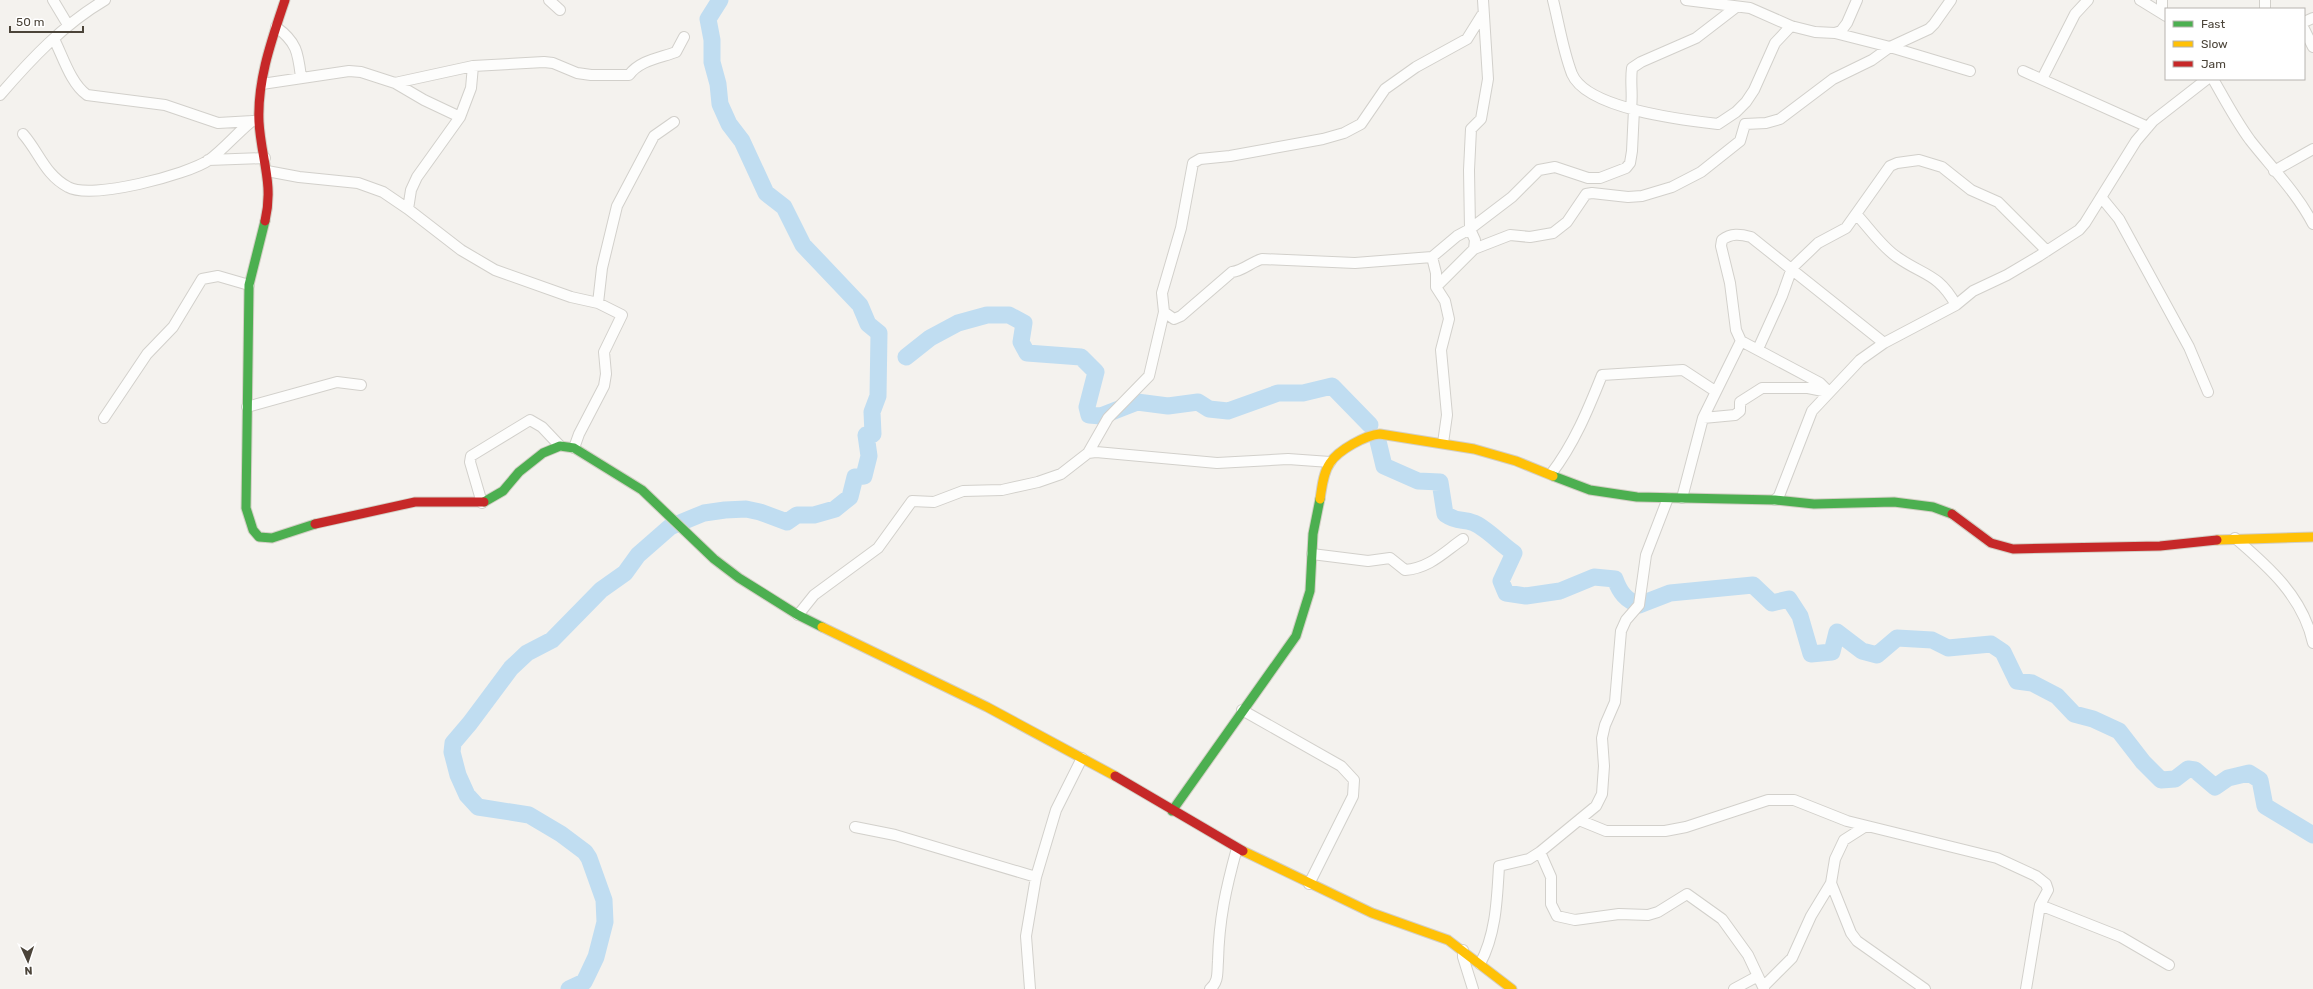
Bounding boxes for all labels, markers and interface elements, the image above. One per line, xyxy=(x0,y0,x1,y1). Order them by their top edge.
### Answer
scale bar xyxy=(10,8,83,34)
legend xyxy=(2165,8,2305,80)
text: 50 m xyxy=(16,15,44,29)
text: Fast xyxy=(2201,17,2225,31)
text: Slow xyxy=(2201,37,2228,51)
text: Jam xyxy=(2201,57,2226,71)
north arrow xyxy=(8,941,48,981)
text: N xyxy=(24,964,33,977)

